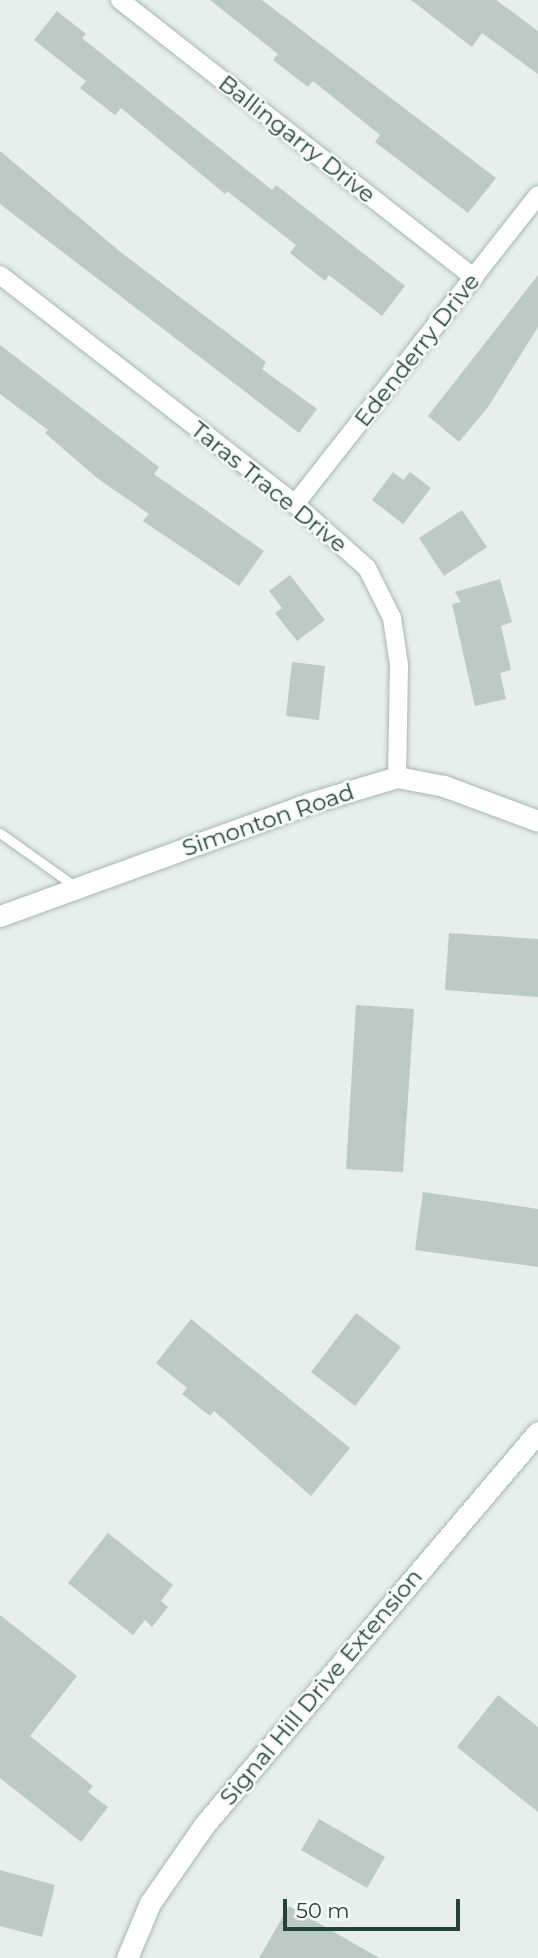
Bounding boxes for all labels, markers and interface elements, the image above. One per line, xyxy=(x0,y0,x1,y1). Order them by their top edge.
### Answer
street label: Ballingarry Drive xyxy=(213,69,381,209)
street label: Edenderry Drive xyxy=(349,268,485,432)
street label: Taras Trace Drive xyxy=(185,416,353,558)
street label: Simonton Road xyxy=(179,778,357,862)
street label: Signal Hill Drive Extension xyxy=(214,1563,428,1811)
scale bar xyxy=(286,1884,463,1928)
text: 50 m xyxy=(296,1898,350,1923)

